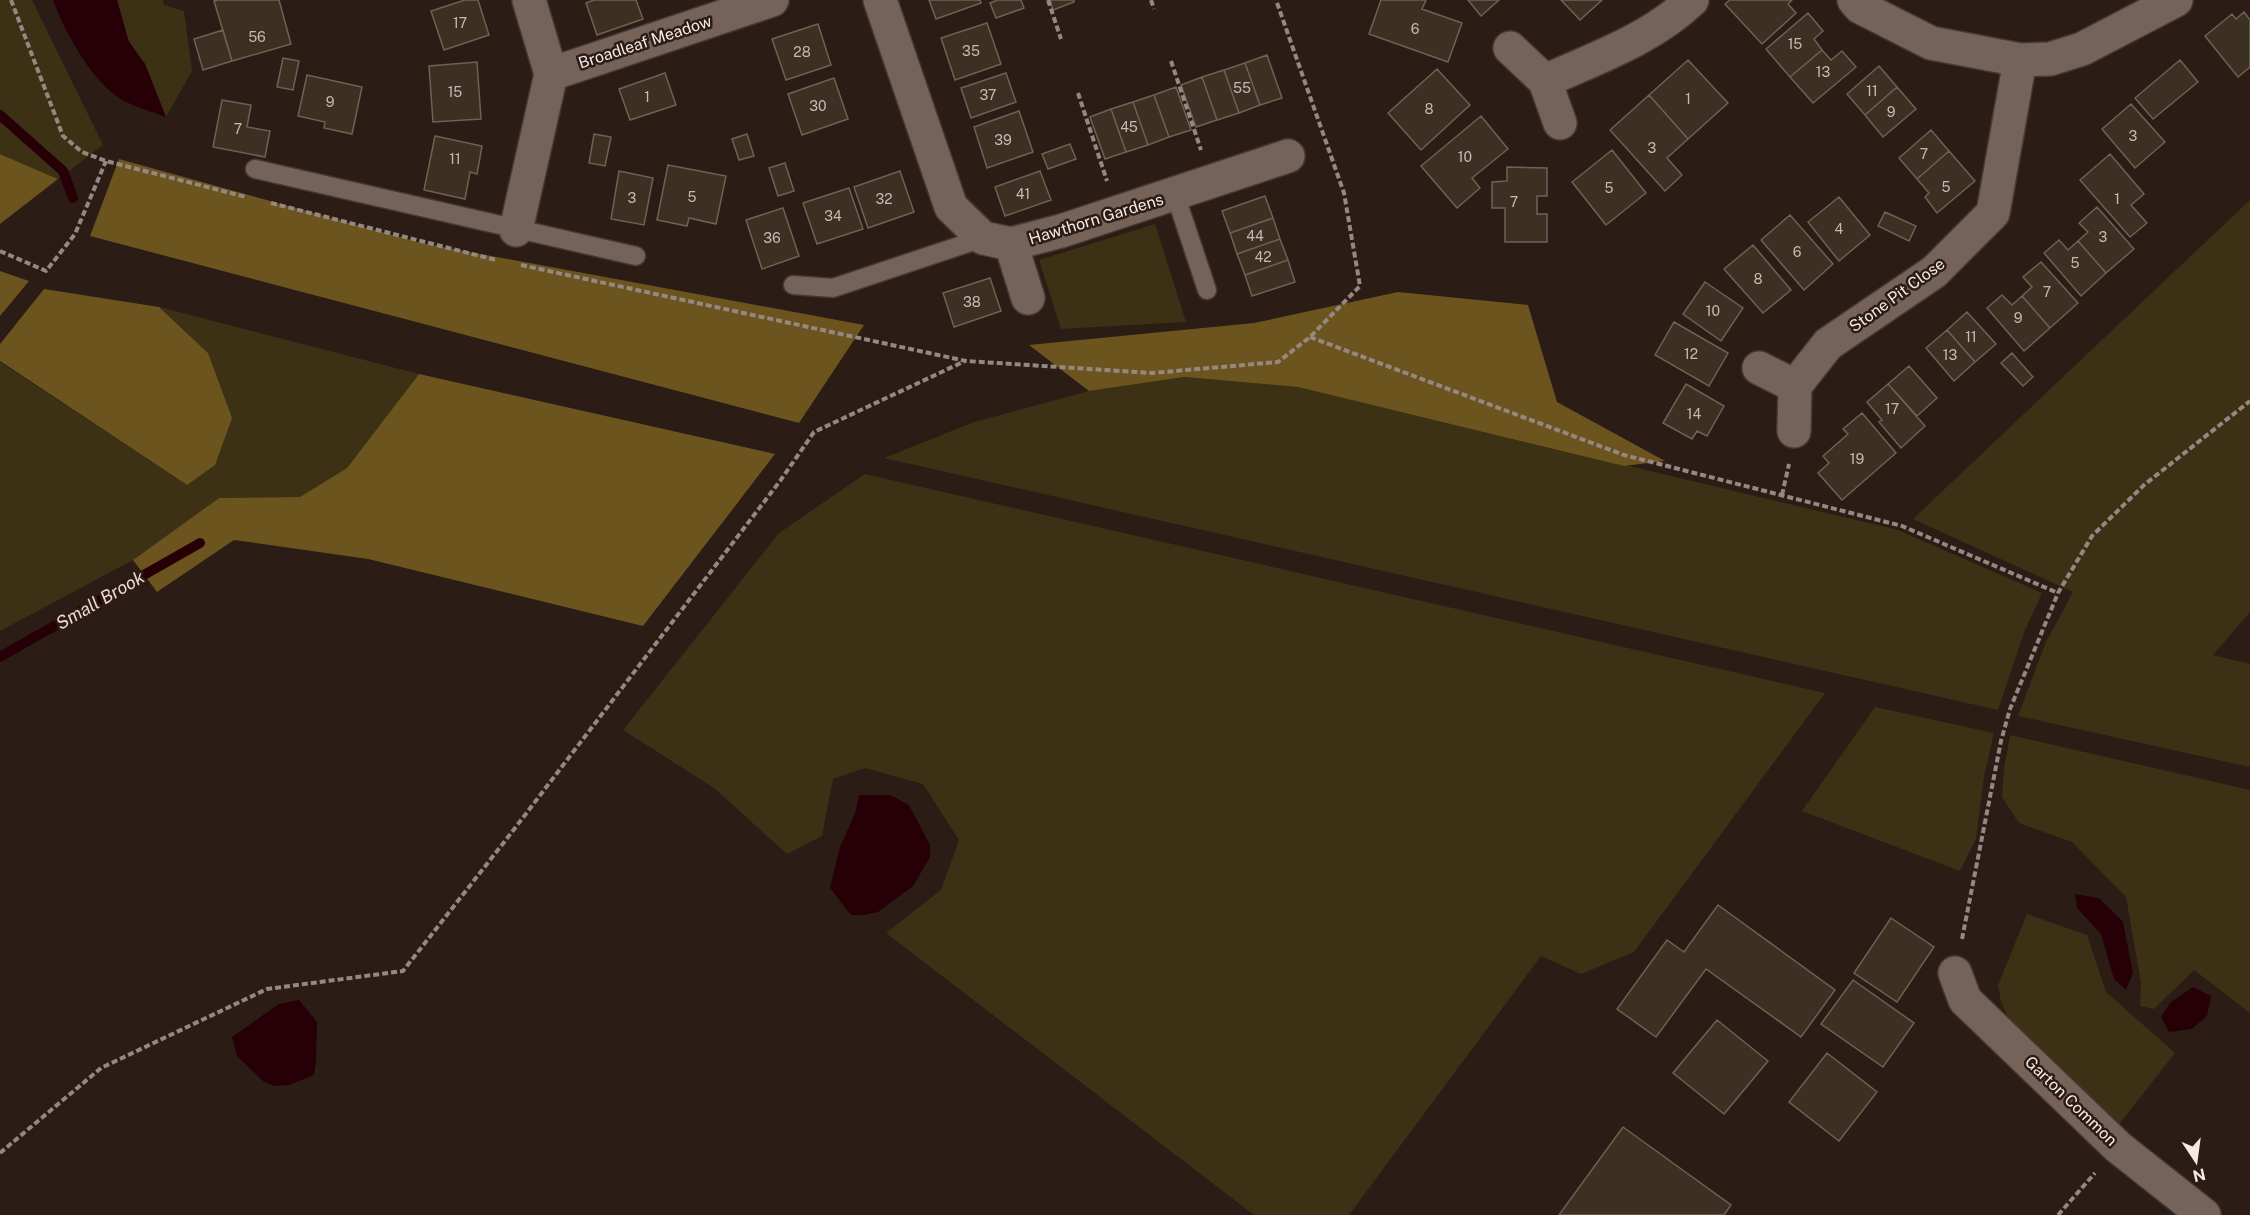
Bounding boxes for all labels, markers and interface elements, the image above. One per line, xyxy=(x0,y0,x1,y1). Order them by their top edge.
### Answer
street label: Broadleaf Meadow xyxy=(576,11,715,73)
house number: 17 xyxy=(453,15,467,31)
house number: 6 xyxy=(1411,21,1420,37)
house number: 56 xyxy=(248,29,266,45)
house number: 15 xyxy=(1788,36,1802,52)
house number: 35 xyxy=(962,43,980,59)
house number: 28 xyxy=(793,44,811,60)
house number: 13 xyxy=(1816,64,1830,80)
house number: 55 xyxy=(1233,80,1251,96)
house number: 11 xyxy=(1866,83,1878,99)
house number: 15 xyxy=(448,84,462,100)
house number: 37 xyxy=(980,87,996,103)
house number: 1 xyxy=(644,89,650,105)
house number: 1 xyxy=(1685,91,1691,107)
house number: 9 xyxy=(326,94,335,110)
house number: 30 xyxy=(809,98,827,114)
house number: 8 xyxy=(1424,101,1434,117)
house number: 9 xyxy=(1887,104,1896,120)
house number: 45 xyxy=(1120,119,1138,135)
house number: 7 xyxy=(234,121,242,137)
house number: 3 xyxy=(2129,128,2138,144)
house number: 39 xyxy=(994,132,1012,148)
house number: 3 xyxy=(1648,140,1657,156)
house number: 7 xyxy=(1920,146,1928,162)
house number: 10 xyxy=(1458,149,1472,165)
house number: 11 xyxy=(449,151,461,167)
house number: 5 xyxy=(1942,179,1951,195)
house number: 5 xyxy=(1605,180,1614,196)
house number: 41 xyxy=(1016,186,1030,202)
house number: 5 xyxy=(688,189,697,205)
street label: Hawthorn Gardens xyxy=(1026,189,1166,249)
house number: 3 xyxy=(628,190,637,206)
house number: 32 xyxy=(875,191,893,207)
house number: 1 xyxy=(2114,191,2120,207)
house number: 7 xyxy=(1510,194,1518,210)
house number: 34 xyxy=(824,208,842,224)
house number: 4 xyxy=(1835,221,1844,237)
house number: 44 xyxy=(1246,228,1264,244)
house number: 3 xyxy=(2099,229,2108,245)
house number: 36 xyxy=(763,230,781,246)
house number: 6 xyxy=(1793,244,1802,260)
house number: 42 xyxy=(1254,249,1272,265)
street label: Stone Pit Close xyxy=(1846,254,1948,336)
house number: 5 xyxy=(2071,255,2080,271)
house number: 8 xyxy=(1753,271,1763,287)
house number: 7 xyxy=(2043,284,2051,300)
house number: 38 xyxy=(963,294,981,310)
house number: 10 xyxy=(1706,303,1720,319)
house number: 9 xyxy=(2014,310,2023,326)
house number: 11 xyxy=(1965,329,1977,345)
house number: 12 xyxy=(1684,346,1698,362)
house number: 13 xyxy=(1943,347,1957,363)
house number: 17 xyxy=(1885,401,1899,417)
house number: 14 xyxy=(1687,406,1701,422)
house number: 19 xyxy=(1850,451,1864,467)
water label: Small Brook xyxy=(52,566,148,634)
street label: Garton Common xyxy=(2021,1052,2121,1150)
north arrow xyxy=(2166,1131,2226,1191)
text: N xyxy=(2191,1164,2207,1186)

